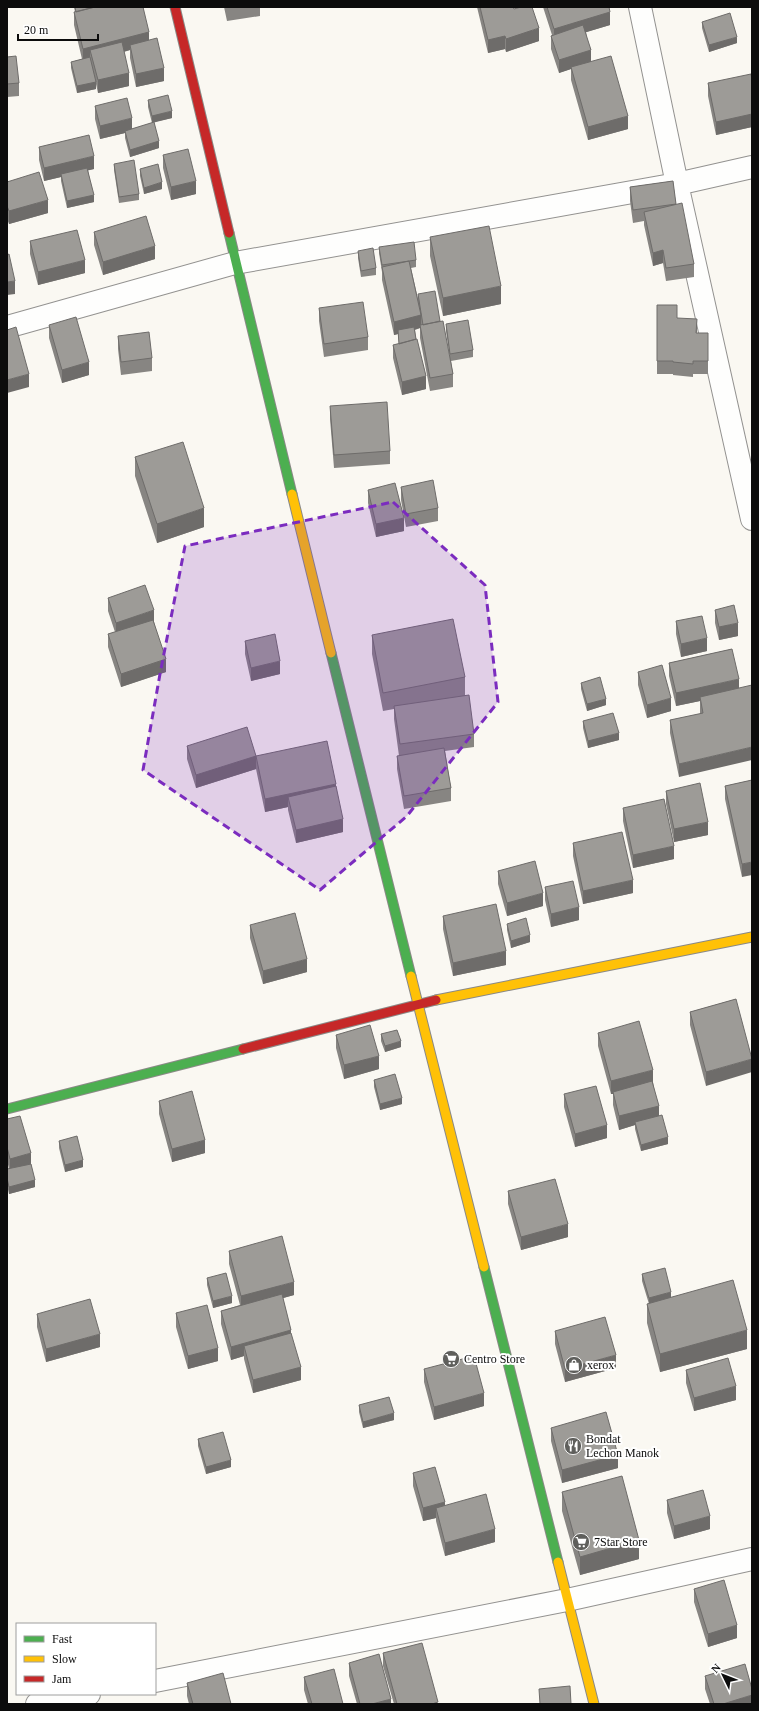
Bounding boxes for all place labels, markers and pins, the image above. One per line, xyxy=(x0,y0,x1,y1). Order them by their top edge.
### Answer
supermarket icon: Centro Store xyxy=(441,1349,461,1369)
place label: Centro Store xyxy=(464,1352,525,1366)
shop icon: xerox xyxy=(564,1355,584,1375)
place label: xerox xyxy=(587,1358,614,1372)
place label: Bondat Lechon Manok xyxy=(586,1432,659,1460)
restaurant icon: Bondat Lechon Manok xyxy=(563,1436,583,1456)
supermarket icon: 7Star Store xyxy=(571,1532,591,1552)
place label: 7Star Store xyxy=(594,1535,648,1549)

